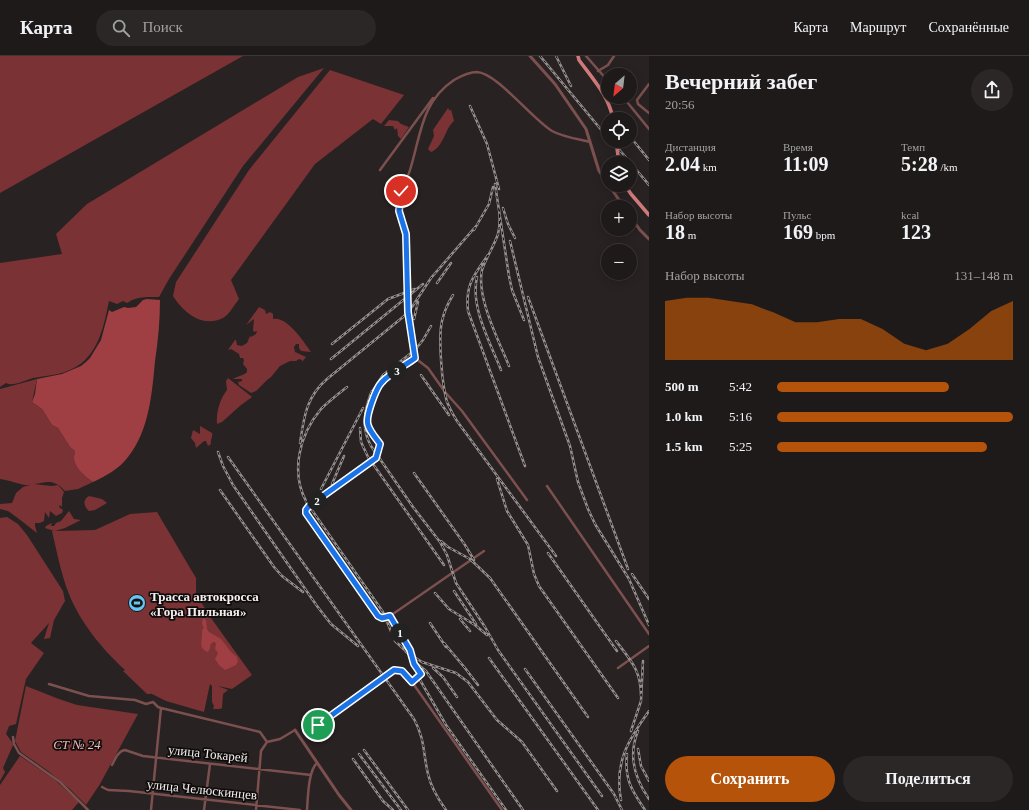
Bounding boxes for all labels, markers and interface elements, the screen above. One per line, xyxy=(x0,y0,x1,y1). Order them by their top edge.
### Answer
search box xyxy=(96,10,376,46)
text: Карта xyxy=(20,17,72,38)
icon: search xyxy=(110,17,132,39)
text: Поиск xyxy=(142,19,183,35)
text: Карта xyxy=(793,20,828,35)
text: Маршрут xyxy=(850,20,906,35)
text: Сохранённые xyxy=(928,20,1009,35)
north arrow xyxy=(601,68,637,104)
map controls xyxy=(601,68,637,280)
text: Вечерний забег xyxy=(665,69,817,94)
button: share xyxy=(971,69,1013,111)
text: 20:56 xyxy=(665,97,695,112)
button: locate xyxy=(601,112,637,148)
text: Дистанция xyxy=(665,141,716,153)
text: Время xyxy=(783,141,813,153)
text: Темп xyxy=(901,141,925,153)
text: 2.04 xyxy=(665,153,700,175)
text: 11:09 xyxy=(783,153,829,175)
text: 5:28 xyxy=(901,153,938,175)
button: layers xyxy=(601,156,637,192)
text: km xyxy=(700,161,717,173)
text: /km xyxy=(938,161,958,173)
pin xyxy=(384,174,418,208)
icon: check xyxy=(390,180,412,202)
button: + xyxy=(601,200,637,236)
text: Набор высоты xyxy=(665,209,732,221)
text: Пульс xyxy=(783,209,811,221)
text: kcal xyxy=(901,209,919,221)
text: 18 xyxy=(665,221,685,243)
text: 169 xyxy=(783,221,813,243)
text: 123 xyxy=(901,221,931,243)
text: m xyxy=(685,229,696,241)
text: bpm xyxy=(813,229,835,241)
button: − xyxy=(601,244,637,280)
text: Набор высоты xyxy=(665,268,744,283)
text: 131–148 m xyxy=(954,268,1013,283)
pin: 3 xyxy=(387,361,407,381)
text: 3 xyxy=(394,365,400,377)
text: 500 m xyxy=(665,379,699,394)
text: 5:42 xyxy=(729,379,752,394)
text: 1.0 km xyxy=(665,409,703,424)
text: 5:16 xyxy=(729,409,752,424)
text: 1.5 km xyxy=(665,439,703,454)
text: 5:25 xyxy=(729,439,752,454)
pin: 2 xyxy=(307,491,327,511)
text: 2 xyxy=(314,495,320,507)
place label: Трасса автокросса «Гора Пильная» xyxy=(150,589,259,619)
sports icon: Трасса автокросса «Гора Пильная» xyxy=(127,593,147,613)
pin: 1 xyxy=(390,623,410,643)
text: 1 xyxy=(397,627,403,639)
pin xyxy=(301,708,335,742)
icon: arrive xyxy=(307,714,329,736)
park label: СТ № 24 xyxy=(53,737,101,752)
street label: улица Токарей xyxy=(167,742,249,765)
button: Сохранить xyxy=(665,756,835,802)
button: Поделиться xyxy=(843,756,1013,802)
street label: улица Челюскинцев xyxy=(146,776,258,803)

